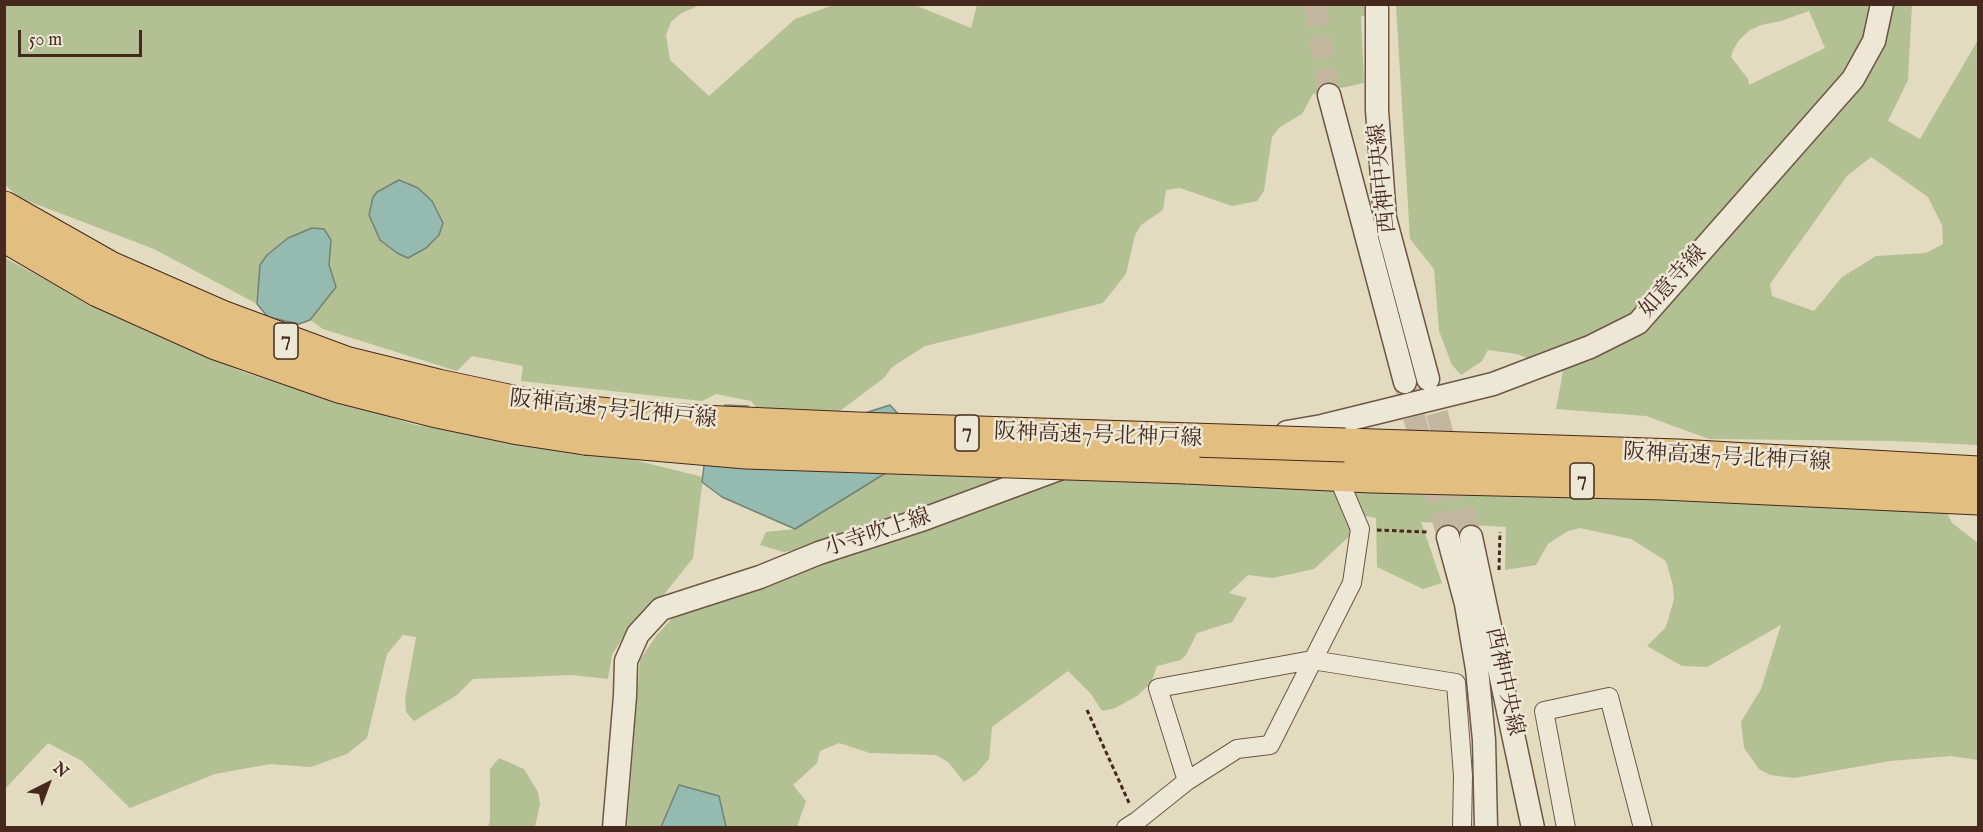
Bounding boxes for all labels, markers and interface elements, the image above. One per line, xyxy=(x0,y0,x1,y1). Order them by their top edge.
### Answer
scale bar xyxy=(21,18,146,56)
text: 50 m xyxy=(29,29,62,52)
street label: 西神中央線 xyxy=(1365,122,1403,234)
street label: 如意寺線 xyxy=(1635,240,1713,324)
road number: 7 xyxy=(274,323,298,359)
street label: 阪神高速7号北神戸線 xyxy=(508,387,718,435)
road number: 7 xyxy=(955,415,979,451)
street label: 阪神高速7号北神戸線 xyxy=(993,420,1203,454)
street label: 阪神高速7号北神戸線 xyxy=(1622,440,1832,478)
road number: 7 xyxy=(1570,463,1594,499)
street label: 小寺吹上線 xyxy=(822,504,934,564)
street label: 西神中央線 xyxy=(1479,625,1527,739)
north arrow xyxy=(18,754,78,814)
text: N xyxy=(48,759,72,783)

